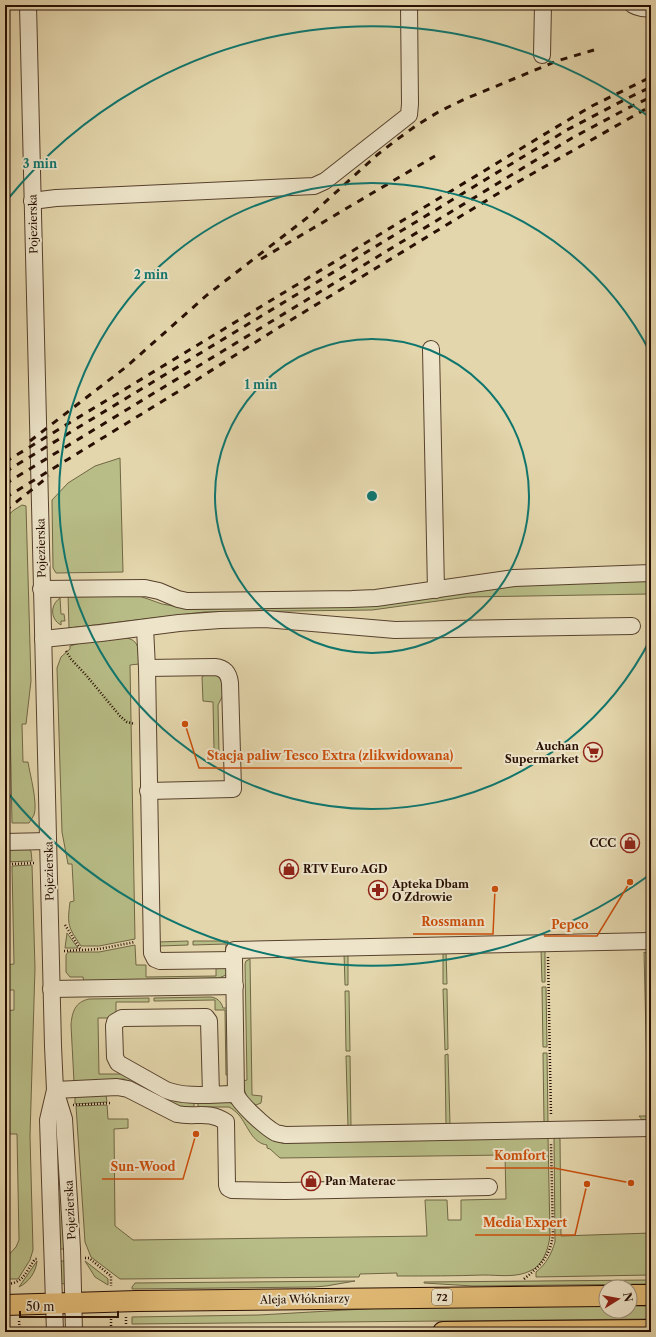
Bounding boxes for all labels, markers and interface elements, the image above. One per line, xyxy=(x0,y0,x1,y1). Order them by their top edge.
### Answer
text: 3 min xyxy=(23,156,58,171)
street label: Pojezierska xyxy=(25,194,41,254)
text: 2 min xyxy=(134,267,169,282)
text: 1 min xyxy=(245,377,278,392)
centre of rings xyxy=(365,489,379,503)
street label: Pojezierska xyxy=(33,518,49,578)
place label: Auchan Supermarket xyxy=(505,739,580,766)
supermarket icon: Auchan Supermarket xyxy=(582,741,604,763)
callout: Stacja paliw Tesco Extra (zlikwidowana) xyxy=(199,744,462,768)
text: Stacja paliw Tesco Extra (zlikwidowana) xyxy=(207,748,454,763)
shop icon: CCC xyxy=(619,832,641,854)
place label: CCC xyxy=(589,836,616,850)
street label: Pojezierska xyxy=(41,841,57,901)
shop icon: RTV Euro AGD xyxy=(278,858,300,880)
place label: RTV Euro AGD xyxy=(303,862,388,876)
place label: Apteka Dbam O Zdrowie xyxy=(391,877,469,904)
pharmacy icon: Apteka Dbam O Zdrowie xyxy=(367,879,389,901)
callout: Rossmann xyxy=(413,910,493,934)
callout: Pepco xyxy=(544,912,597,936)
text: Rossmann xyxy=(421,914,485,929)
text: Pepco xyxy=(551,917,589,932)
callout: Komfort xyxy=(486,1144,554,1168)
text: Komfort xyxy=(494,1148,546,1163)
callout: Sun-Wood xyxy=(102,1155,183,1179)
text: Sun-Wood xyxy=(110,1159,176,1174)
shop icon: Pan Materac xyxy=(300,1170,322,1192)
place label: Pan Materac xyxy=(325,1174,396,1188)
street label: Pojezierska xyxy=(61,1180,79,1240)
callout: Media Expert xyxy=(475,1211,575,1235)
text: Media Expert xyxy=(483,1215,567,1230)
north arrow xyxy=(598,1279,638,1319)
road number: 72 xyxy=(432,1289,452,1305)
street label: Aleja Włókniarzy xyxy=(259,1291,351,1307)
text: N xyxy=(620,1291,636,1304)
scale bar xyxy=(20,1293,118,1319)
text: 50 m xyxy=(26,1299,55,1314)

